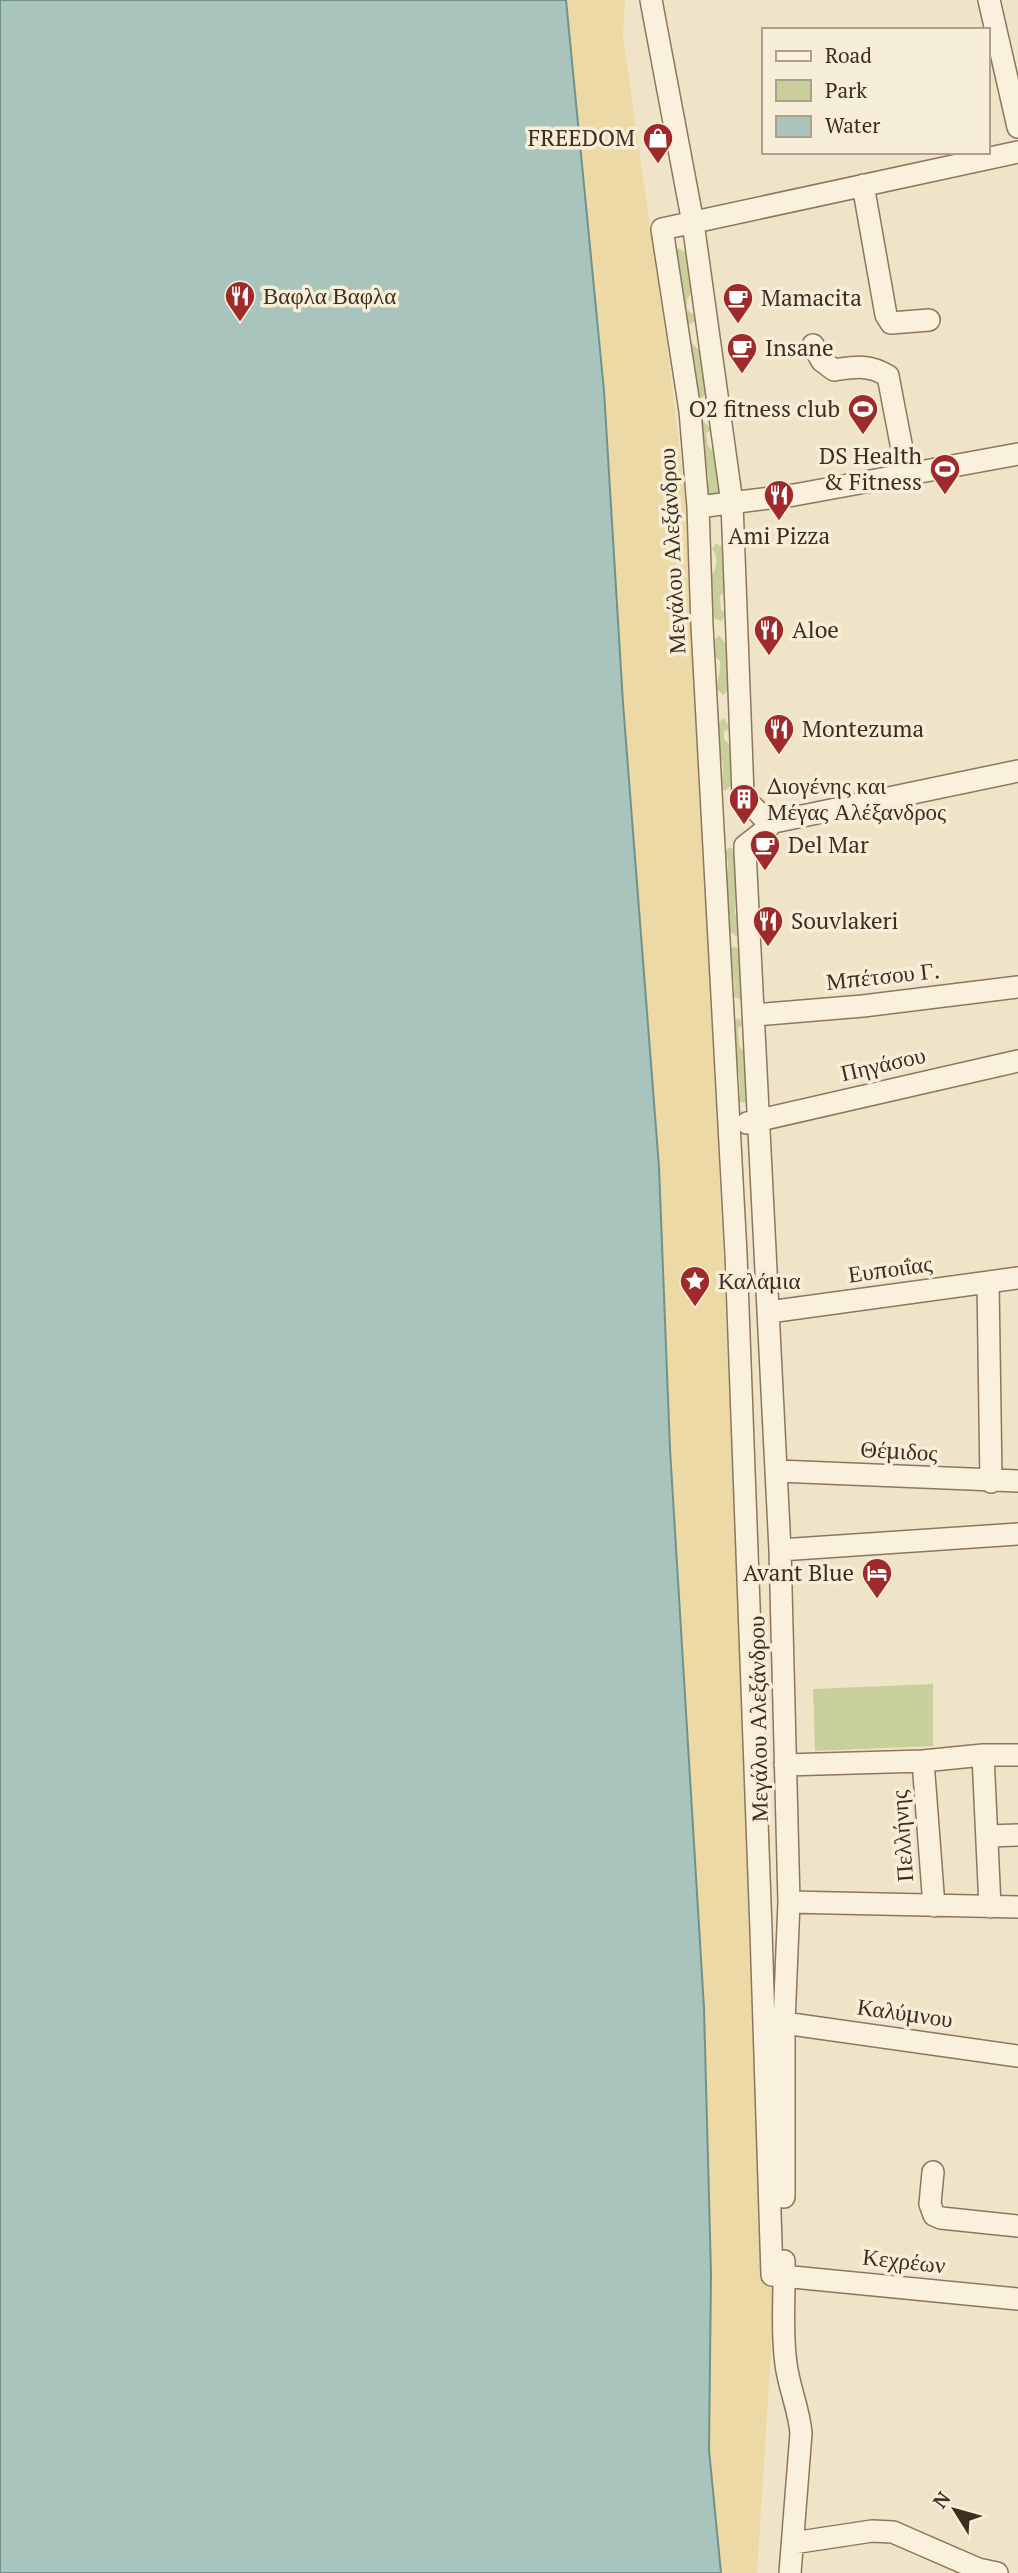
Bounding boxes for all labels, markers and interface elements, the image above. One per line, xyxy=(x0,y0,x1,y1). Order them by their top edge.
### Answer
legend xyxy=(762,28,990,154)
text: Road xyxy=(825,41,872,69)
text: Park xyxy=(825,76,867,104)
text: Water xyxy=(825,111,880,139)
shop icon: FREEDOM xyxy=(641,121,675,165)
place label: FREEDOM xyxy=(528,122,635,153)
restaurant icon: Βαφλα Βαφλα xyxy=(223,279,257,323)
place label: Βαφλα Βαφλα xyxy=(263,280,396,311)
cafe icon: Mamacita xyxy=(721,281,755,325)
place label: Mamacita xyxy=(761,282,862,313)
cafe icon: Insane xyxy=(725,331,759,375)
place label: Insane xyxy=(765,332,834,363)
sports icon: O2 fitness club xyxy=(846,392,880,436)
place label: O2 fitness club xyxy=(689,393,840,424)
place label: DS Health & Fitness xyxy=(819,440,922,497)
street label: Μεγάλου Αλεξάνδρου xyxy=(651,447,692,655)
sports icon: DS Health & Fitness xyxy=(928,452,962,496)
restaurant icon: Ami Pizza xyxy=(762,478,796,522)
place label: Ami Pizza xyxy=(728,520,830,551)
restaurant icon: Aloe xyxy=(752,613,786,657)
place label: Aloe xyxy=(792,614,839,645)
restaurant icon: Montezuma xyxy=(762,712,796,756)
place label: Montezuma xyxy=(802,713,924,744)
place label: Διογένης και Μέγας Αλέξανδρος xyxy=(767,770,946,827)
building icon: Διογένης και Μέγας Αλέξανδρος xyxy=(727,782,761,826)
cafe icon: Del Mar xyxy=(748,828,782,872)
place label: Del Mar xyxy=(788,829,869,860)
restaurant icon: Souvlakeri xyxy=(751,904,785,948)
place label: Souvlakeri xyxy=(791,905,898,936)
street label: Μπέτσου Γ. xyxy=(825,954,941,997)
street label: Πηγάσου xyxy=(837,1039,928,1088)
street label: Ευποιΐας xyxy=(846,1247,934,1290)
place icon: Καλάμια xyxy=(678,1264,712,1308)
place label: Καλάμια xyxy=(718,1265,800,1296)
street label: Θέμιδος xyxy=(860,1433,938,1468)
hotel icon: Avant Blue xyxy=(860,1556,894,1600)
place label: Avant Blue xyxy=(743,1557,854,1588)
street label: Μεγάλου Αλεξάνδρου xyxy=(740,1616,775,1822)
street label: Πελλήνης xyxy=(883,1789,920,1883)
street label: Καλύμνου xyxy=(855,1990,955,2035)
street label: Κεχρέων xyxy=(861,2241,947,2280)
north arrow xyxy=(920,2475,990,2545)
text: N xyxy=(927,2486,956,2513)

